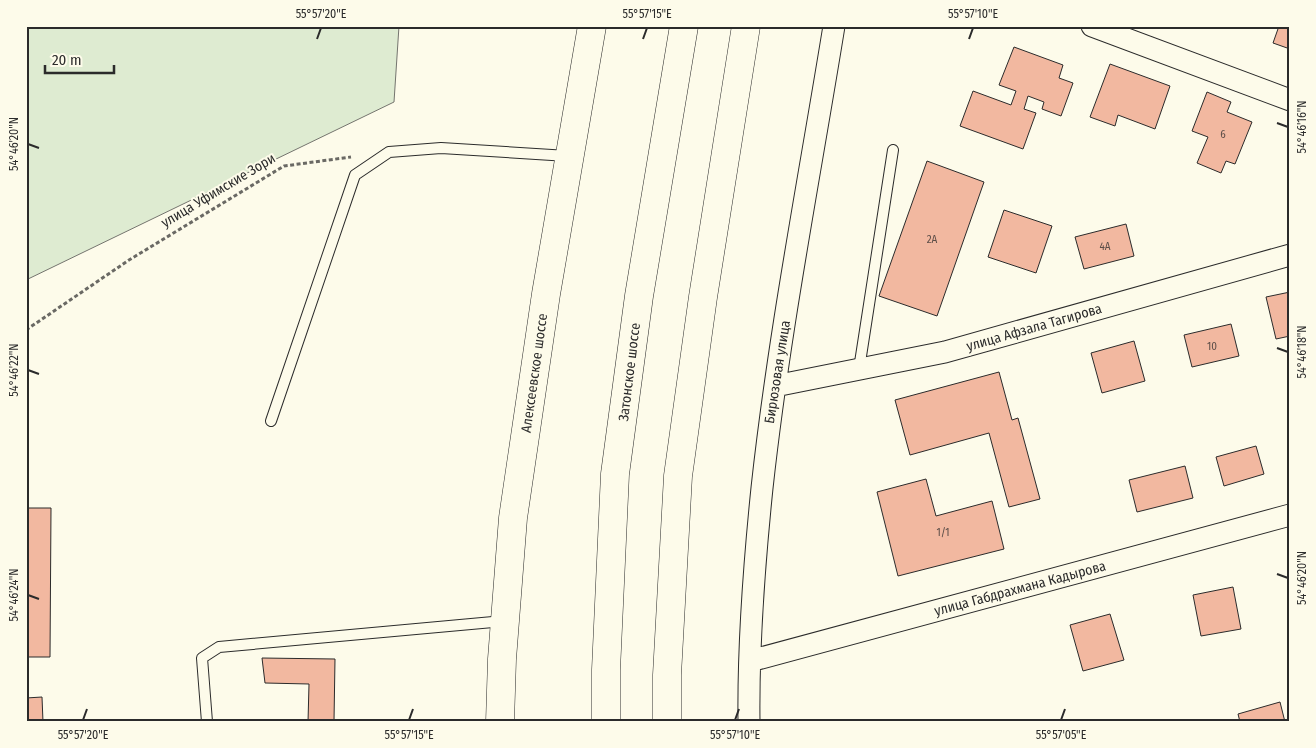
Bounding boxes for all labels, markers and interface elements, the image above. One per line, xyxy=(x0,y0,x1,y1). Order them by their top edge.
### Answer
text: 55°57'20"E xyxy=(296,7,347,21)
text: 55°57'15"E xyxy=(622,7,672,21)
text: 55°57'10"E xyxy=(948,7,998,21)
scale bar xyxy=(45,42,114,74)
text: 20 m xyxy=(52,51,82,69)
text: 54°46'16"N xyxy=(1295,100,1309,154)
text: 54°46'20"N xyxy=(7,117,21,171)
house number: 6 xyxy=(1220,128,1226,141)
street label: улица Уфимские Зори xyxy=(158,150,278,231)
house number: 2А xyxy=(927,233,938,246)
house number: 4А xyxy=(1099,240,1111,253)
street label: улица Афзала Тагирова xyxy=(964,300,1104,355)
street label: Алексеевское шоссе xyxy=(518,312,551,434)
street label: Бирюзовая улица xyxy=(761,319,794,425)
street label: Затонское шоссе xyxy=(615,322,644,422)
text: 54°46'18"N xyxy=(1295,325,1309,379)
house number: 10 xyxy=(1207,340,1217,353)
text: 54°46'22"N xyxy=(7,343,21,397)
house number: 1/1 xyxy=(936,526,950,539)
text: 54°46'20"N xyxy=(1295,551,1309,605)
street label: улица Габдрахмана Кадырова xyxy=(932,557,1108,620)
text: 54°46'24"N xyxy=(7,569,21,621)
text: 55°57'20"E xyxy=(58,728,109,742)
text: 55°57'15"E xyxy=(384,728,434,742)
text: 55°57'10"E xyxy=(710,728,760,742)
text: 55°57'05"E xyxy=(1036,728,1087,742)

